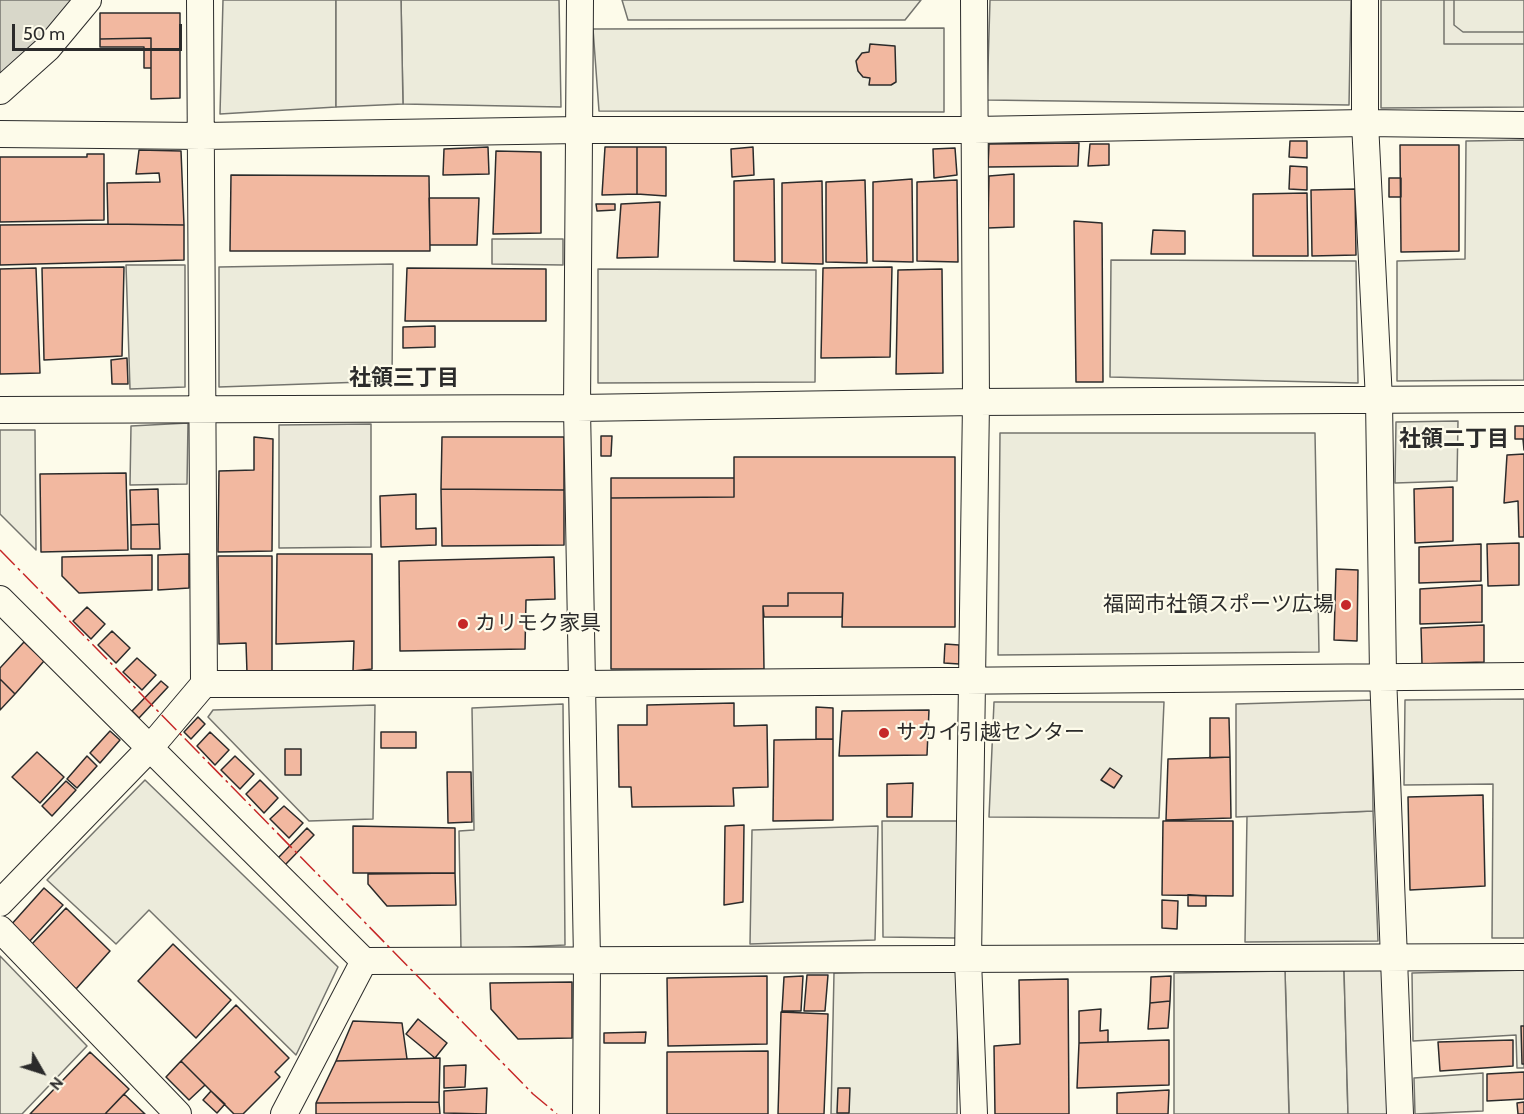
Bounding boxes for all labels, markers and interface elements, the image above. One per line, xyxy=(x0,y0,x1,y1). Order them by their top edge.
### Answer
scale bar xyxy=(15,12,184,50)
text: 50 m xyxy=(23,23,65,45)
district label: 社領三丁目 xyxy=(349,366,459,392)
district label: 社領二丁目 xyxy=(1399,427,1509,453)
place label: 福岡市社領スポーツ広場 xyxy=(1103,592,1334,618)
marker: 福岡市社領スポーツ広場 xyxy=(1339,598,1353,612)
place label: カリモク家具 xyxy=(475,611,601,637)
marker: カリモク家具 xyxy=(456,617,470,631)
place label: サカイ引越センター xyxy=(896,720,1085,746)
marker: サカイ引越センター xyxy=(877,726,891,740)
north arrow xyxy=(12,1042,72,1102)
text: N xyxy=(45,1073,67,1094)

